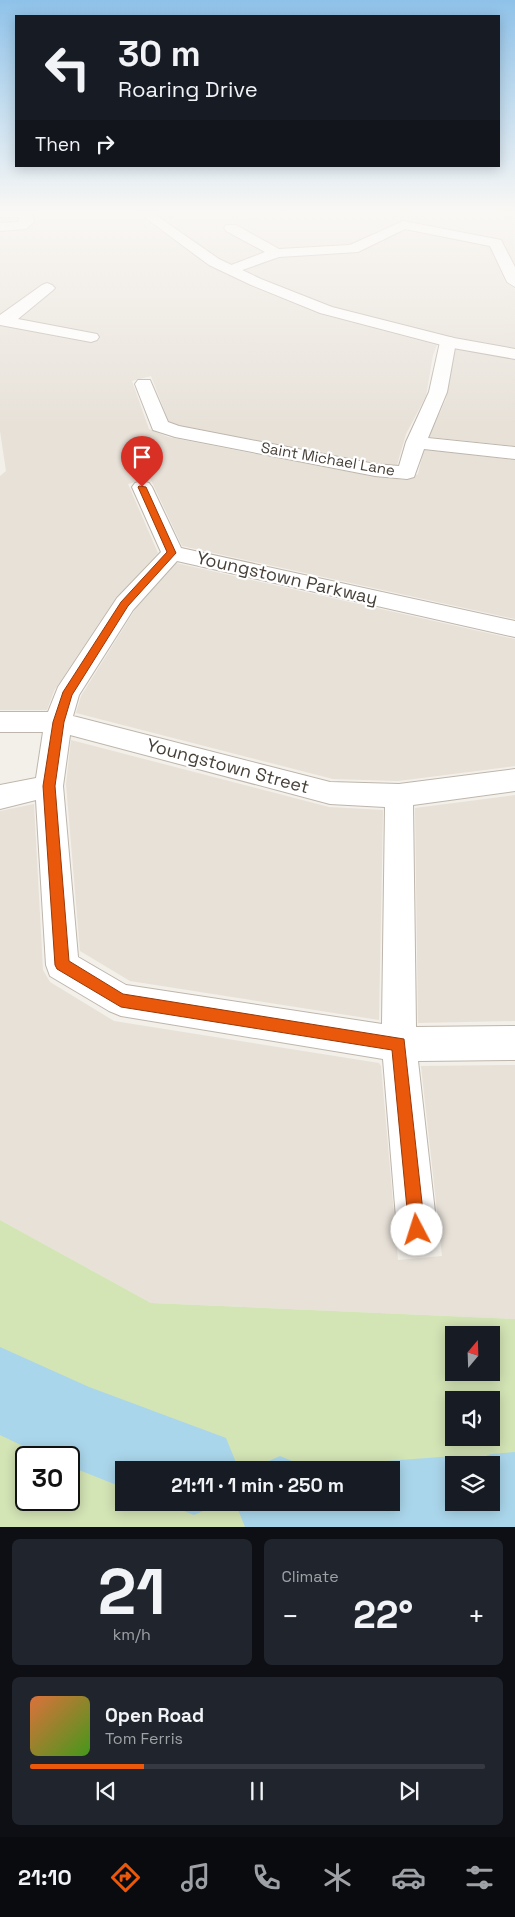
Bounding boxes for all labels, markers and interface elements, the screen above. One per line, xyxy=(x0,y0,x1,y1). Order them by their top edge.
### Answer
text: 30 m xyxy=(118,32,201,76)
icon: left xyxy=(35,35,100,100)
text: Roaring Drive xyxy=(118,75,258,103)
icon: right xyxy=(91,130,119,158)
text: Then xyxy=(35,132,81,157)
pin xyxy=(121,436,163,487)
street label: Saint Michael Lane xyxy=(260,437,397,480)
icon: arrive xyxy=(128,443,156,471)
street label: Youngstown Parkway xyxy=(194,545,380,610)
street label: Youngstown Street xyxy=(144,733,312,798)
position arrow xyxy=(390,1203,442,1255)
north arrow xyxy=(445,1326,500,1381)
map controls xyxy=(445,1326,500,1511)
button: sound xyxy=(445,1391,500,1446)
speed limit sign: 30 xyxy=(15,1446,80,1511)
button: layers xyxy=(445,1456,500,1511)
text: 21:11 · 1 min · 250 m xyxy=(171,1473,344,1498)
text: 21 xyxy=(98,1550,166,1633)
text: Climate xyxy=(282,1566,339,1587)
text: 22° xyxy=(353,1591,413,1639)
text: − xyxy=(282,1598,299,1634)
text: + xyxy=(468,1598,485,1634)
text: km/h xyxy=(113,1624,151,1645)
text: Open Road xyxy=(105,1703,204,1728)
text: Tom Ferris xyxy=(105,1728,183,1749)
icon: previous xyxy=(92,1777,120,1805)
icon: pause xyxy=(243,1777,271,1805)
icon: next xyxy=(395,1777,423,1805)
icon: directions xyxy=(108,1860,143,1895)
icon: music xyxy=(178,1860,213,1895)
icon: phone xyxy=(249,1860,284,1895)
icon: climate xyxy=(320,1860,355,1895)
icon: car xyxy=(391,1860,426,1895)
icon: filters xyxy=(462,1860,497,1895)
text: 21:10 xyxy=(18,1863,72,1891)

